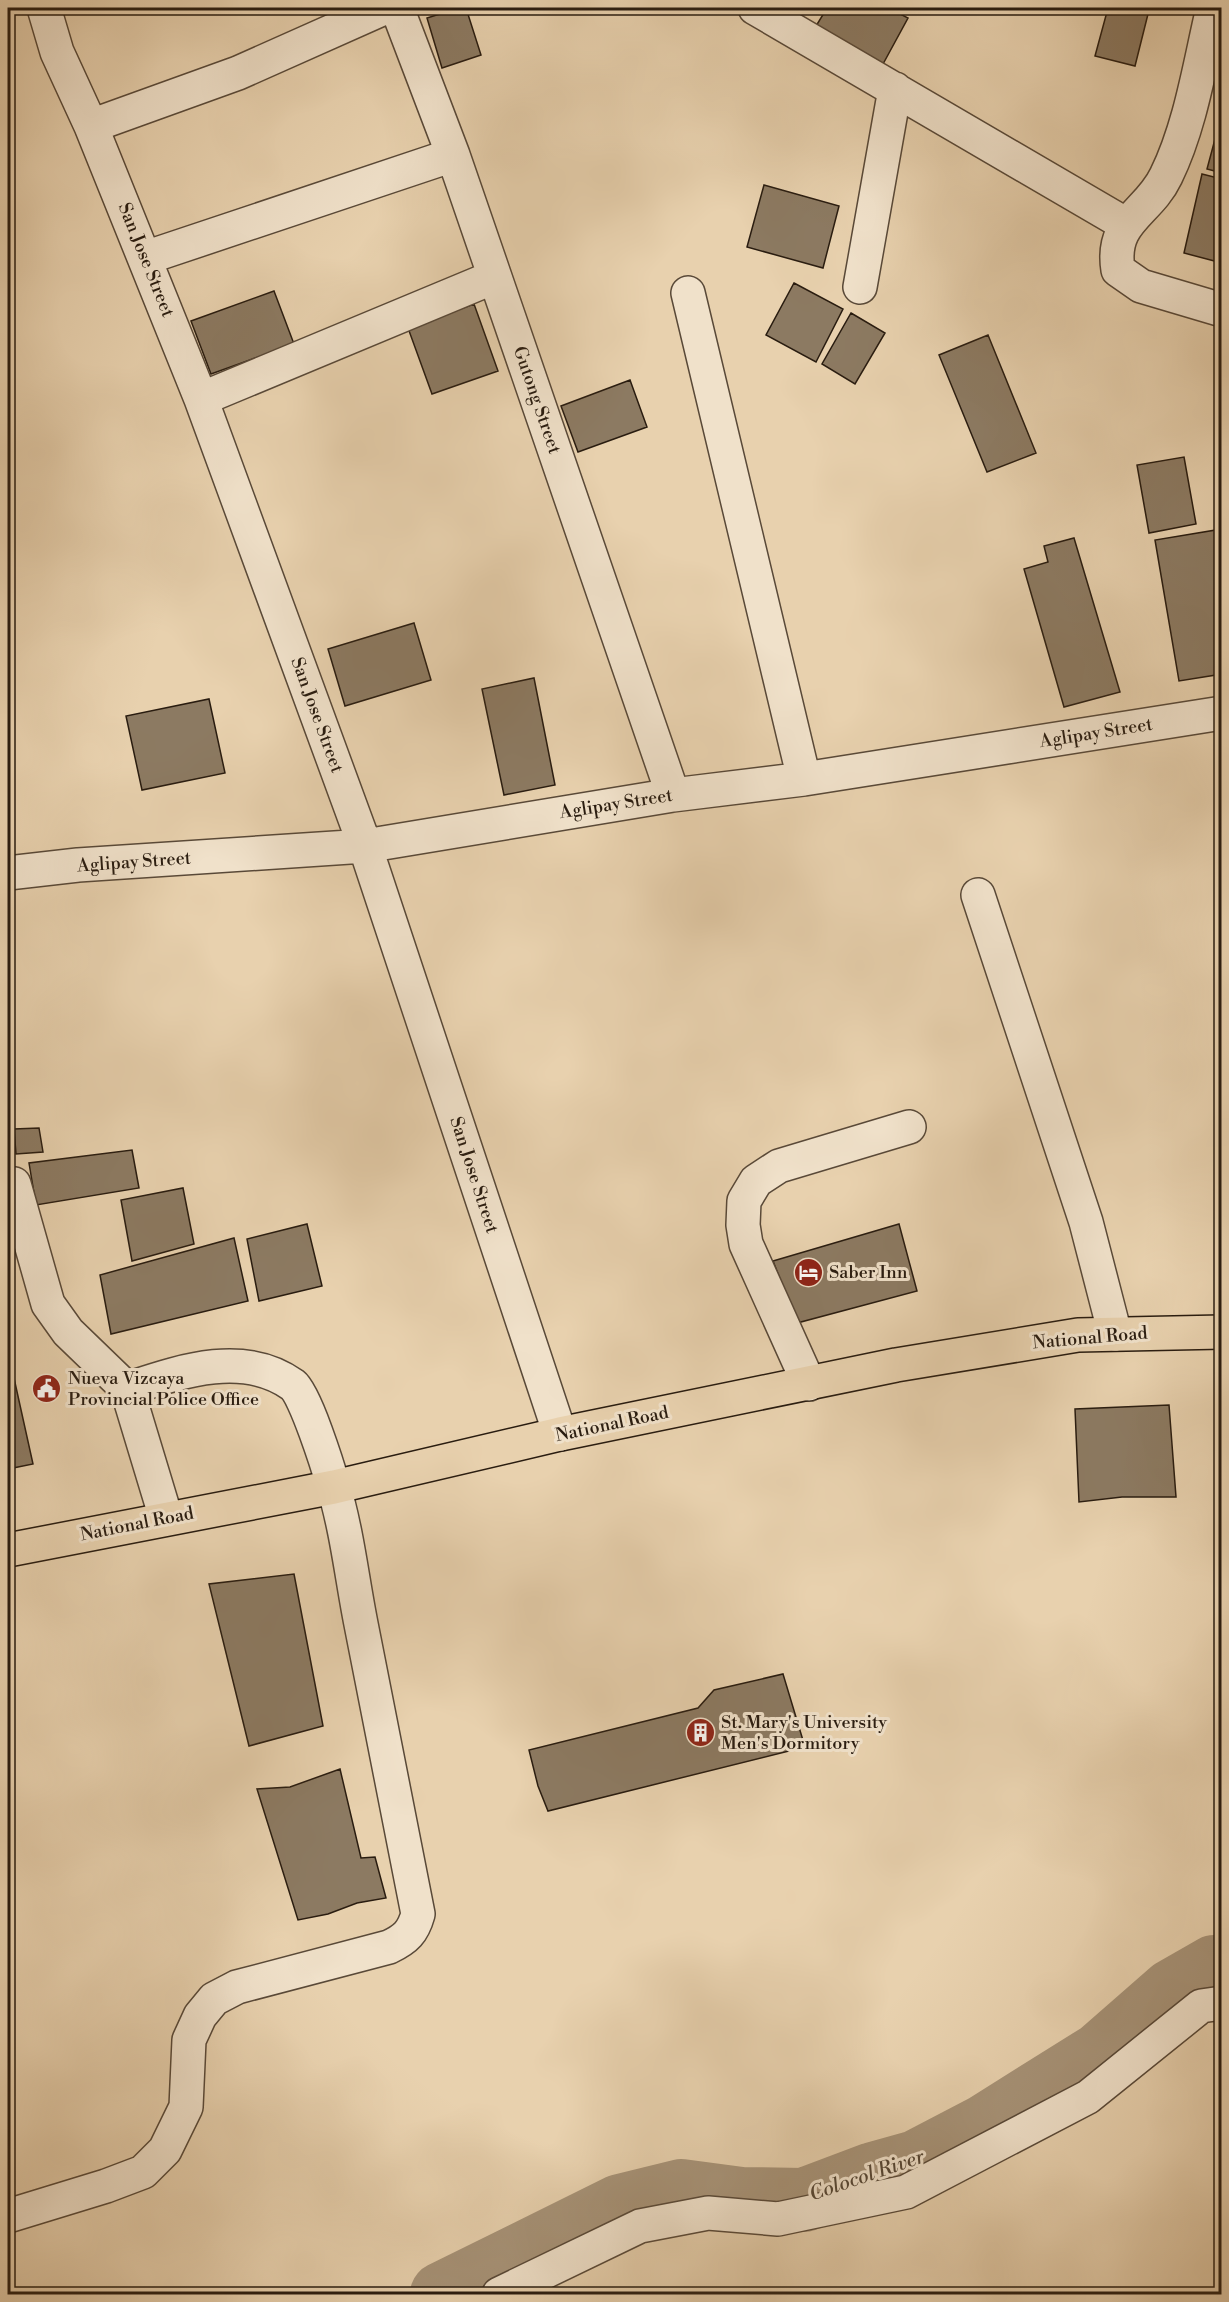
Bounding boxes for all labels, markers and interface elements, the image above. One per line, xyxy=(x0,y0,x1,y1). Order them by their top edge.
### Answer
street label: San Jose Street xyxy=(113,199,180,321)
street label: Gutong Street xyxy=(508,343,566,457)
street label: San Jose Street xyxy=(285,654,349,776)
street label: Aglipay Street xyxy=(1037,713,1155,753)
street label: Aglipay Street xyxy=(557,784,675,824)
street label: Aglipay Street xyxy=(75,847,192,878)
street label: San Jose Street xyxy=(444,1114,504,1237)
hotel icon: Saber Inn xyxy=(792,1256,824,1288)
place label: Saber Inn xyxy=(829,1261,908,1284)
street label: National Road xyxy=(1032,1321,1149,1354)
place label: Nueva Vizcaya Provincial Police Office xyxy=(68,1367,259,1411)
public building icon: Nueva Vizcaya Provincial Police Office xyxy=(31,1372,63,1404)
street label: National Road xyxy=(553,1401,672,1447)
street label: National Road xyxy=(78,1502,197,1546)
place label: St. Mary's University Men's Dormitory xyxy=(721,1711,887,1755)
building icon: St. Mary's University Men's Dormitory xyxy=(684,1716,716,1748)
water label: Colocol River xyxy=(806,2145,928,2207)

